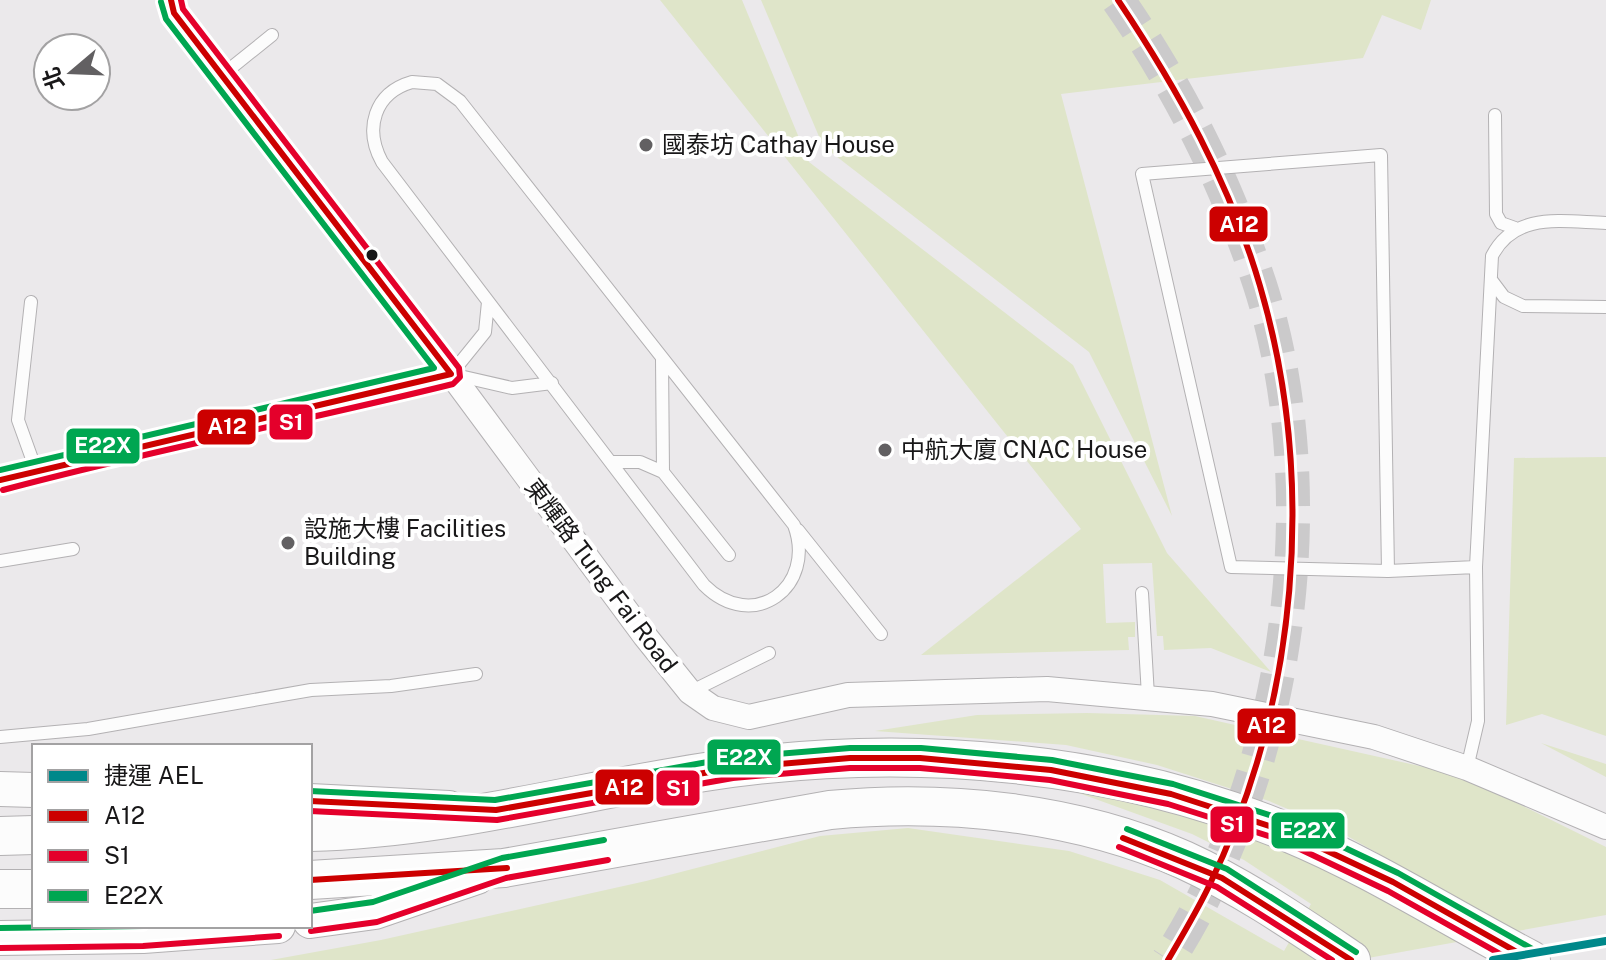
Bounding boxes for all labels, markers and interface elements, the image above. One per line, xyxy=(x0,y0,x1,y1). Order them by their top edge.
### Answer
north arrow xyxy=(32,32,112,112)
text: 北 xyxy=(37,64,69,93)
place label: 國泰坊 Cathay House xyxy=(662,130,895,158)
marker: 國泰坊 Cathay House xyxy=(637,136,655,154)
line badge: A12 xyxy=(1208,205,1269,243)
text: A12 xyxy=(1219,211,1259,237)
unlabelled marker xyxy=(364,247,380,263)
line badge: S1 xyxy=(268,403,314,441)
line badge: A12 xyxy=(196,408,257,446)
text: S1 xyxy=(279,409,303,435)
text: A12 xyxy=(207,413,247,439)
line badge: E22X xyxy=(65,427,141,465)
text: E22X xyxy=(74,432,132,458)
place label: 中航大廈 CNAC House xyxy=(901,435,1147,463)
marker: 中航大廈 CNAC House xyxy=(876,441,894,459)
street label: 東輝路 Tung Fai Road xyxy=(520,473,684,678)
place label: 設施大樓 Facilities Building xyxy=(304,514,506,570)
marker: 設施大樓 Facilities Building xyxy=(279,534,297,552)
line badge: A12 xyxy=(1236,707,1297,745)
text: A12 xyxy=(1246,712,1286,738)
line badge: E22X xyxy=(706,738,782,776)
legend xyxy=(32,744,312,928)
text: E22X xyxy=(715,744,773,770)
text: 捷運 AEL xyxy=(104,761,204,789)
line badge: A12 xyxy=(594,768,655,806)
line badge: S1 xyxy=(655,769,701,807)
text: A12 xyxy=(604,774,644,800)
text: S1 xyxy=(666,775,690,801)
text: A12 xyxy=(104,801,145,829)
line badge: S1 xyxy=(1209,805,1255,844)
text: S1 xyxy=(1220,811,1244,837)
line badge: E22X xyxy=(1270,811,1346,850)
text: E22X xyxy=(1279,817,1337,843)
text: S1 xyxy=(104,841,130,869)
text: E22X xyxy=(104,881,164,909)

